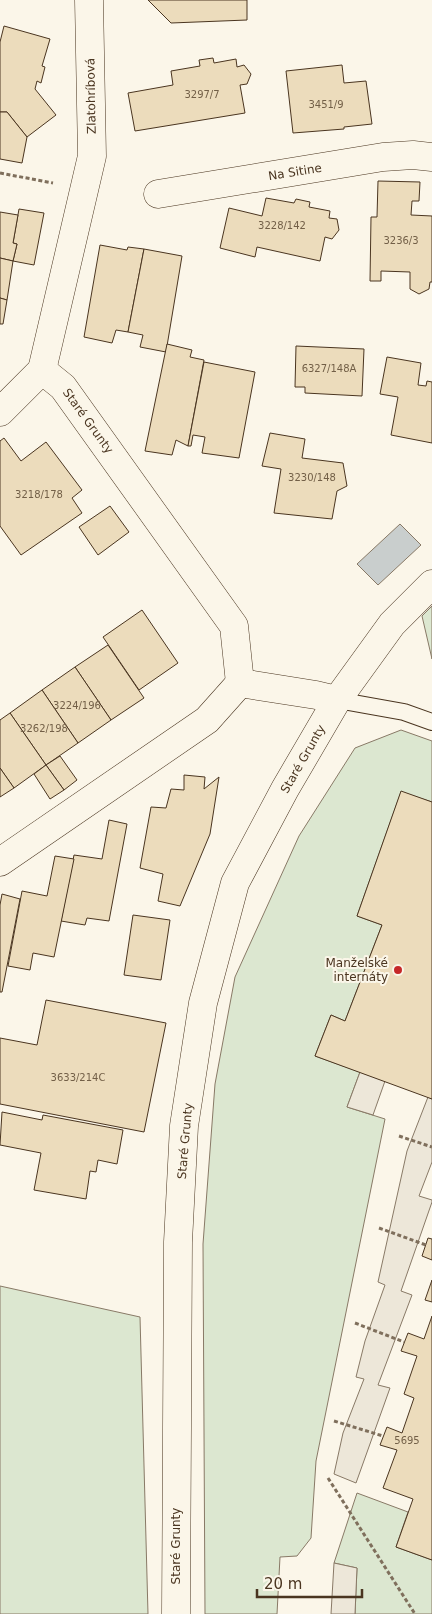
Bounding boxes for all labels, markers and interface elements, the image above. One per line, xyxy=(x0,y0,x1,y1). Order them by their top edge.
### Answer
street label: Zlatohríbová xyxy=(83,58,99,134)
house number: 3297/7 xyxy=(184,89,220,100)
house number: 3451/9 xyxy=(308,99,344,110)
street label: Na Sitine xyxy=(267,161,323,183)
house number: 3228/142 xyxy=(258,220,306,231)
house number: 3236/3 xyxy=(383,235,419,246)
house number: 6327/148A xyxy=(302,363,357,374)
street label: Staré Grunty xyxy=(60,386,116,456)
house number: 3230/148 xyxy=(288,472,336,483)
house number: 3218/178 xyxy=(15,489,63,500)
house number: 3224/196 xyxy=(53,700,101,711)
street label: Staré Grunty xyxy=(278,722,328,796)
house number: 3262/198 xyxy=(20,723,68,734)
place label: Manželské internáty xyxy=(326,956,388,984)
marker: Manželské internáty xyxy=(392,964,404,976)
house number: 3633/214C xyxy=(51,1072,105,1083)
street label: Staré Grunty xyxy=(175,1102,195,1180)
house number: 5695 xyxy=(394,1435,420,1446)
street label: Staré Grunty xyxy=(169,1508,183,1584)
scale bar xyxy=(257,1566,362,1598)
text: 20 m xyxy=(264,1575,302,1593)

